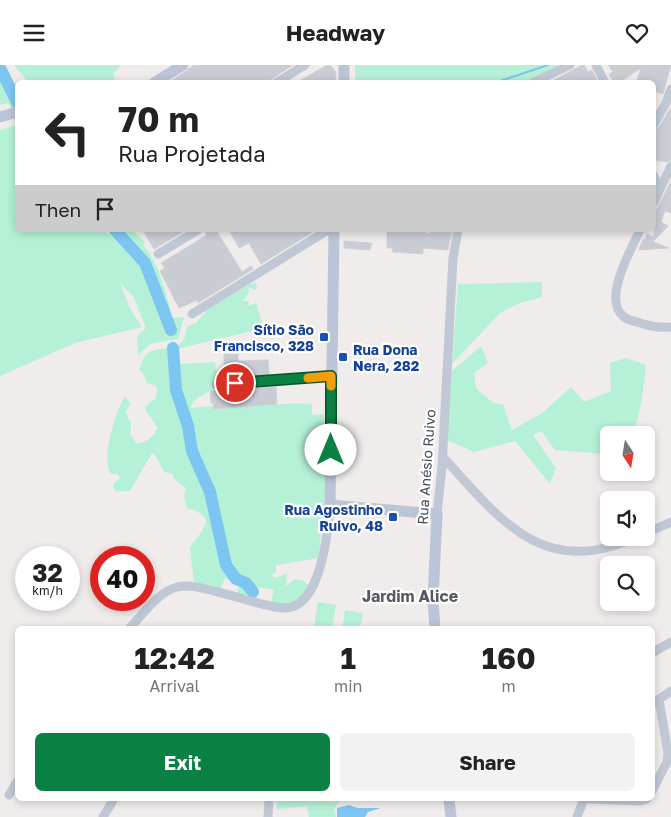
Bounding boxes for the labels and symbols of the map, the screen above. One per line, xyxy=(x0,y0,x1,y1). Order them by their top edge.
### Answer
place label: Sítio São Francisco, 328 xyxy=(214,321,314,354)
marker: Sítio São Francisco, 328 xyxy=(318,331,330,343)
place label: Rua Dona Nera, 282 xyxy=(353,341,420,374)
marker: Rua Dona Nera, 282 xyxy=(337,351,349,363)
pin xyxy=(214,362,256,404)
street label: Rua Anésio Ruivo xyxy=(413,409,439,525)
position arrow xyxy=(304,423,356,475)
north arrow xyxy=(600,426,655,481)
place label: Rua Agostinho Ruivo, 48 xyxy=(284,501,383,534)
marker: Rua Agostinho Ruivo, 48 xyxy=(387,511,399,523)
speed limit sign: 40 xyxy=(90,546,155,611)
district label: Jardim Alice xyxy=(362,586,458,606)

